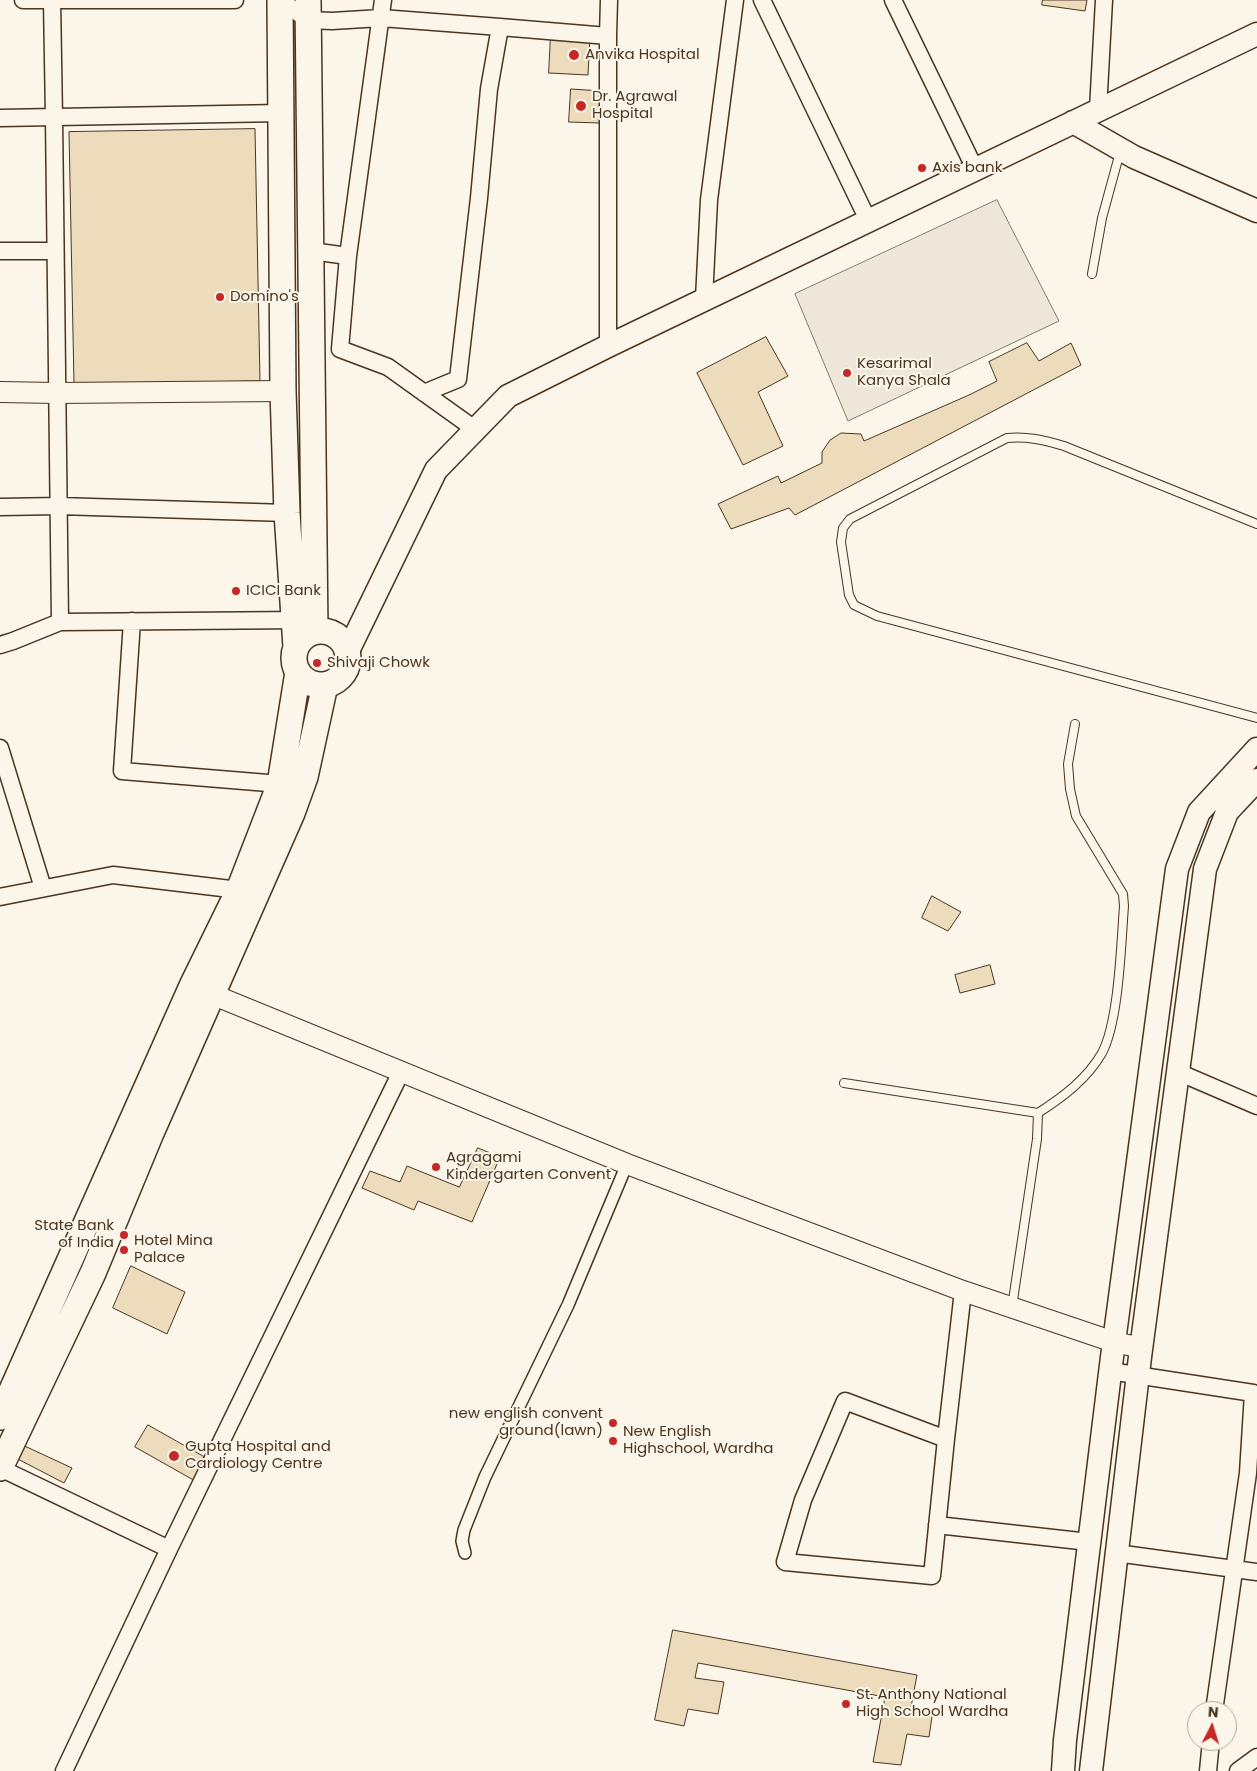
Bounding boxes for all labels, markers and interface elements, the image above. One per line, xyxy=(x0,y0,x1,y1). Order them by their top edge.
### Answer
place label: Anvika Hospital xyxy=(585,46,700,64)
marker: Anvika Hospital xyxy=(567,48,581,62)
place label: Dr. Agrawal Hospital xyxy=(592,88,677,123)
marker: Dr. Agrawal Hospital xyxy=(574,99,588,113)
place label: Axis bank xyxy=(932,159,1002,177)
marker: Axis bank xyxy=(916,162,928,174)
place label: Domino's xyxy=(230,288,299,306)
marker: Domino's xyxy=(214,291,226,303)
place label: Kesarimal Kanya Shala xyxy=(857,355,951,390)
marker: Kesarimal Kanya Shala xyxy=(841,367,853,379)
place label: ICICI Bank xyxy=(246,582,321,600)
marker: ICICI Bank xyxy=(230,585,242,597)
place label: Shivaji Chowk xyxy=(327,654,430,672)
marker: Shivaji Chowk xyxy=(311,657,323,669)
place label: Agragami Kindergarten Convent xyxy=(446,1149,611,1184)
marker: Agragami Kindergarten Convent xyxy=(430,1161,442,1173)
place label: State Bank of India xyxy=(34,1217,114,1252)
marker: State Bank of India xyxy=(118,1229,130,1241)
place label: Hotel Mina Palace xyxy=(134,1232,213,1267)
marker: Hotel Mina Palace xyxy=(118,1244,130,1256)
place label: new english convent ground(lawn) xyxy=(449,1405,603,1440)
marker: new english convent ground(lawn) xyxy=(607,1417,619,1429)
place label: New English Highschool, Wardha xyxy=(623,1423,773,1458)
marker: New English Highschool, Wardha xyxy=(607,1435,619,1447)
place label: Gupta Hospital and Cardiology Centre xyxy=(185,1438,331,1473)
marker: Gupta Hospital and Cardiology Centre xyxy=(167,1449,181,1463)
place label: St. Anthony National High School Wardha xyxy=(856,1686,1008,1721)
marker: St. Anthony National High School Wardha xyxy=(840,1698,852,1710)
north arrow xyxy=(1187,1701,1237,1751)
text: N xyxy=(1207,1702,1219,1722)

